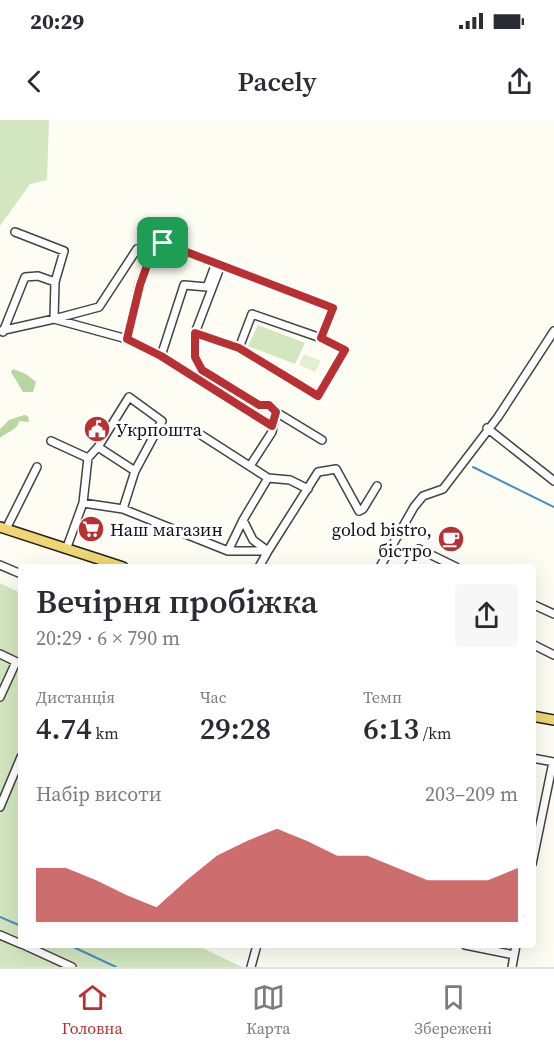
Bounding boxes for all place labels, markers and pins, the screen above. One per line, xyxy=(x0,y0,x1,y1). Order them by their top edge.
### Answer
pin xyxy=(137,217,188,268)
public building icon: Укрпошта xyxy=(82,414,112,444)
place label: Укрпошта xyxy=(116,417,203,442)
supermarket icon: Наш магазин xyxy=(76,514,106,544)
place label: Наш магазин xyxy=(110,517,223,542)
place label: golod bistro, бістро xyxy=(332,517,432,563)
cafe icon: golod bistro, бістро xyxy=(436,524,466,554)

